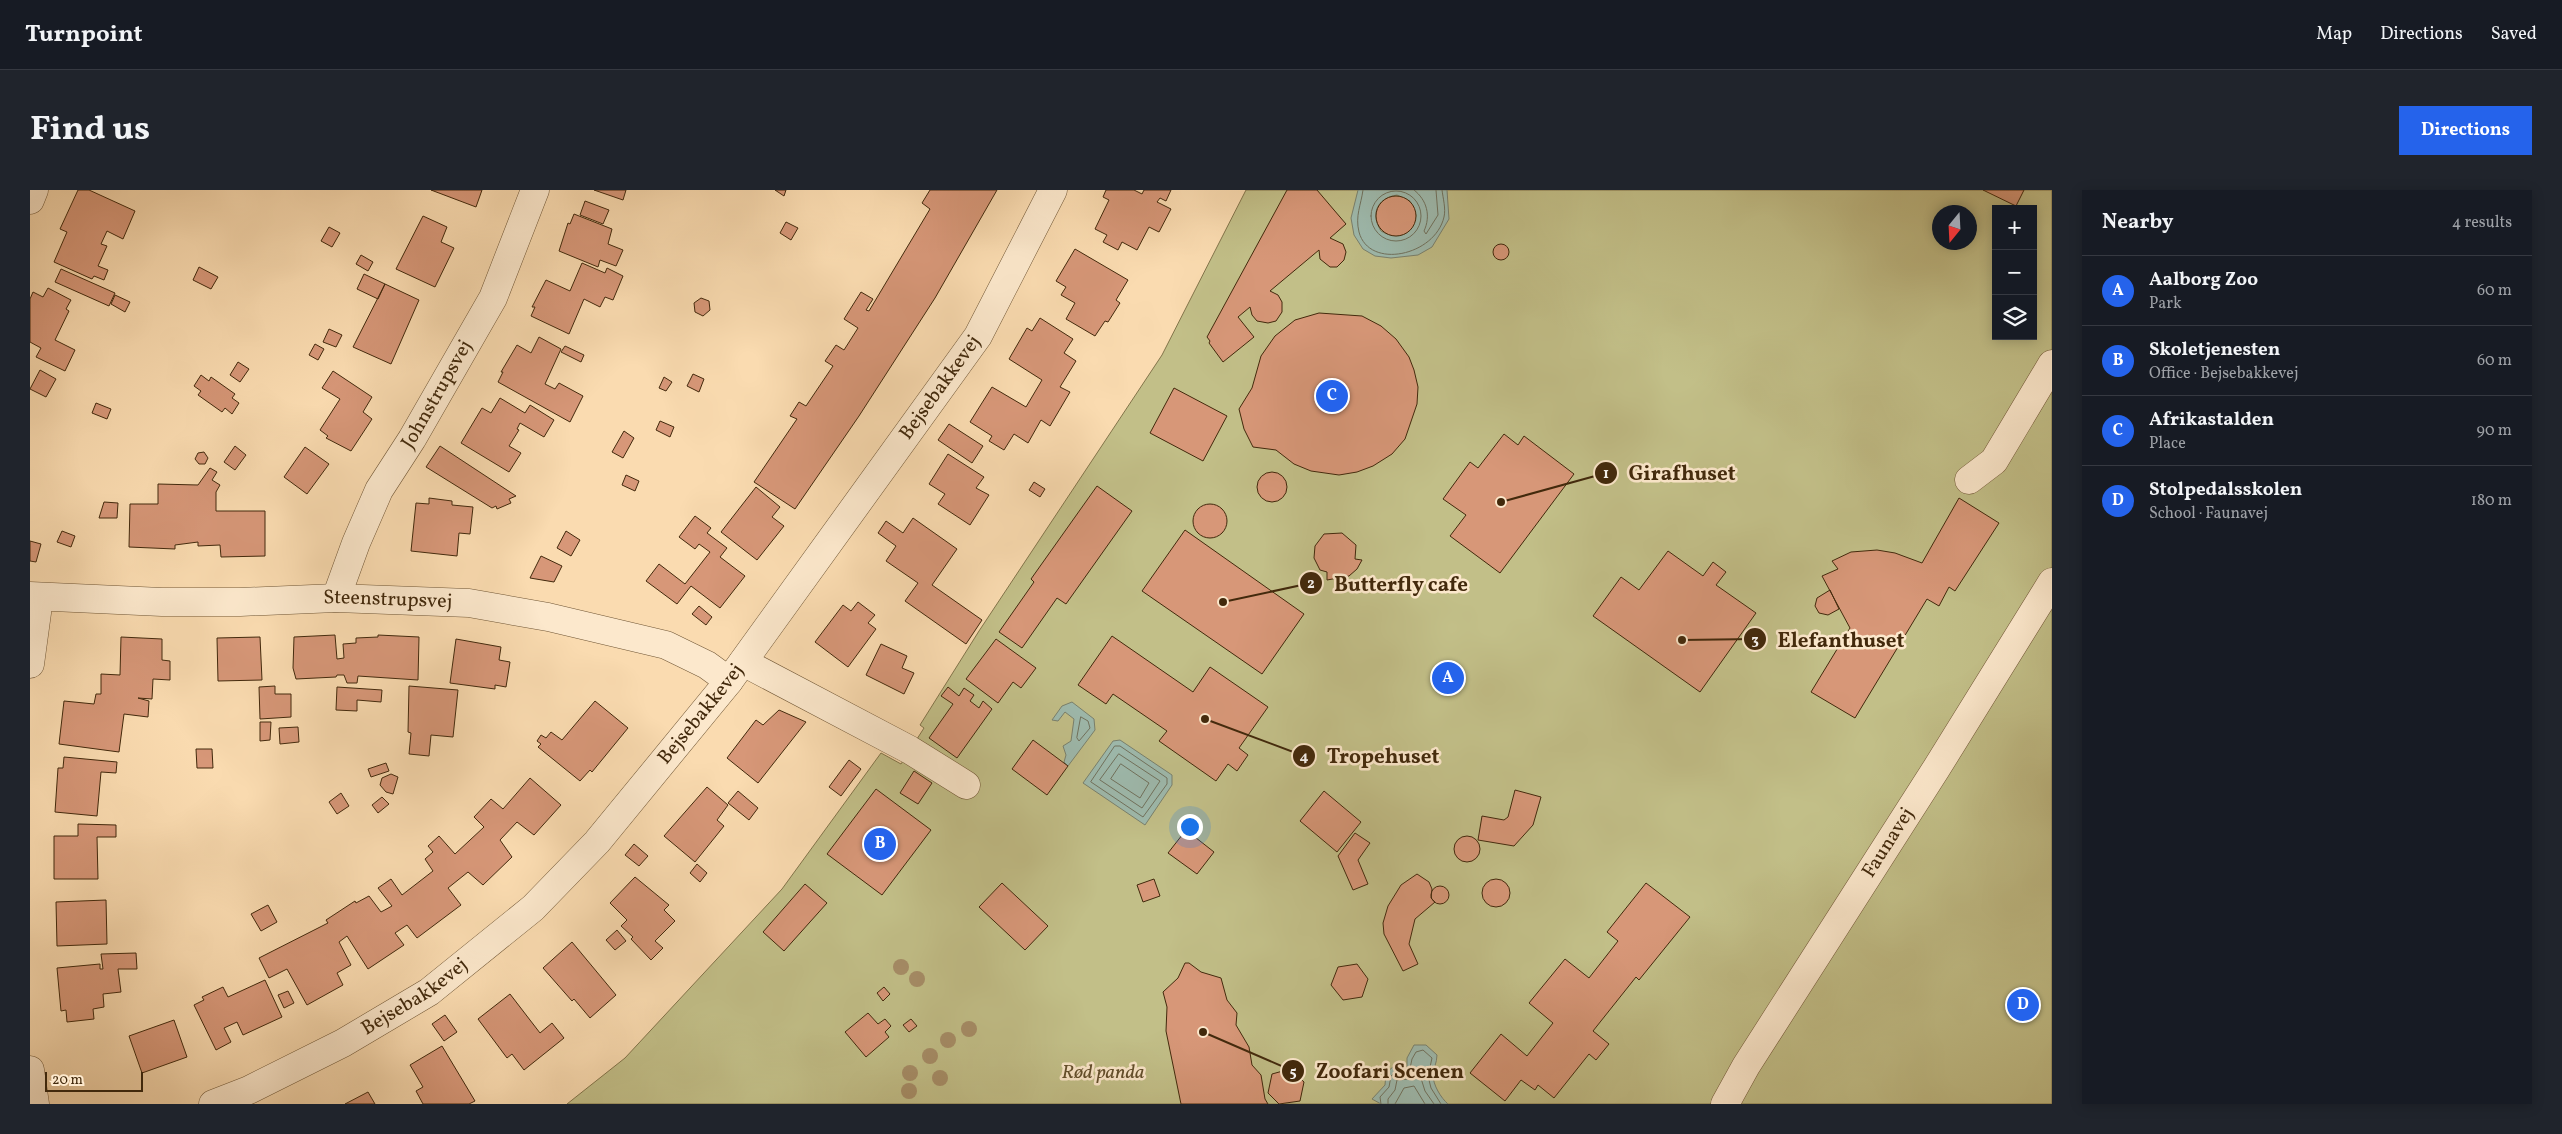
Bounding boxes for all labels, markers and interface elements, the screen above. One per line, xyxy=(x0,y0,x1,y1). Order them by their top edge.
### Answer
text: Turnpoint xyxy=(25,18,143,52)
text: Map xyxy=(2316,22,2352,47)
text: Directions xyxy=(2380,22,2463,47)
text: Saved xyxy=(2491,22,2537,47)
text: Find us xyxy=(30,106,150,154)
button: Directions xyxy=(2399,106,2532,155)
north arrow xyxy=(1932,205,1977,250)
map controls xyxy=(1992,205,2037,340)
button: + xyxy=(1992,205,2037,250)
text: Nearby xyxy=(2102,208,2173,237)
text: 4 results xyxy=(2452,212,2512,234)
button: − xyxy=(1992,250,2037,295)
text: Aalborg Zoo xyxy=(2149,267,2258,293)
text: A xyxy=(2112,280,2124,302)
text: 60 m xyxy=(2477,280,2512,302)
text: Park xyxy=(2149,293,2182,315)
button: layers xyxy=(1992,295,2037,340)
street label: Bejsebakkevej xyxy=(893,330,988,446)
street label: Johnstrupsvej xyxy=(395,335,480,455)
text: Skoletjenesten xyxy=(2149,337,2280,363)
text: B xyxy=(2113,350,2123,372)
text: 60 m xyxy=(2477,350,2512,372)
text: Office · Bejsebakkevej xyxy=(2149,363,2298,385)
pin: C xyxy=(1316,377,1348,415)
text: Afrikastalden xyxy=(2149,407,2274,433)
text: C xyxy=(2113,420,2123,442)
text: 90 m xyxy=(2476,420,2512,442)
text: Place xyxy=(2149,433,2186,455)
callout: Girafhuset xyxy=(1594,455,1746,491)
text: Girafhuset xyxy=(1628,460,1736,489)
text: 1 xyxy=(1603,464,1609,485)
text: Stolpedalsskolen xyxy=(2149,477,2302,503)
text: D xyxy=(2112,490,2124,512)
text: 180 m xyxy=(2471,490,2512,512)
text: School · Faunavej xyxy=(2149,503,2268,525)
callout: Butterfly cafe xyxy=(1298,565,1478,601)
text: Butterfly cafe xyxy=(1334,571,1468,600)
text: 2 xyxy=(1307,574,1315,595)
street label: Steenstrupsvej xyxy=(323,584,453,616)
callout: Elefanthuset xyxy=(1742,621,1914,657)
text: Elefanthuset xyxy=(1778,627,1904,656)
text: 3 xyxy=(1751,630,1759,651)
street label: Bejsebakkevej xyxy=(652,658,751,771)
pin: A xyxy=(1432,659,1464,697)
callout: Tropehuset xyxy=(1291,738,1449,774)
text: Tropehuset xyxy=(1327,743,1439,772)
text: 4 xyxy=(1299,747,1309,768)
street label: Faunavej xyxy=(1856,803,1921,884)
your location xyxy=(1177,814,1203,840)
pin: B xyxy=(864,825,896,863)
street label: Bejsebakkevej xyxy=(356,952,474,1043)
pin: D xyxy=(2007,986,2039,1024)
callout: Zoofari Scenen xyxy=(1280,1053,1474,1089)
text: Zoofari Scenen xyxy=(1316,1058,1464,1087)
park label: Rød panda xyxy=(1062,1059,1145,1087)
text: 5 xyxy=(1289,1062,1297,1083)
scale bar xyxy=(45,1069,142,1092)
text: 20 m xyxy=(52,1071,83,1090)

